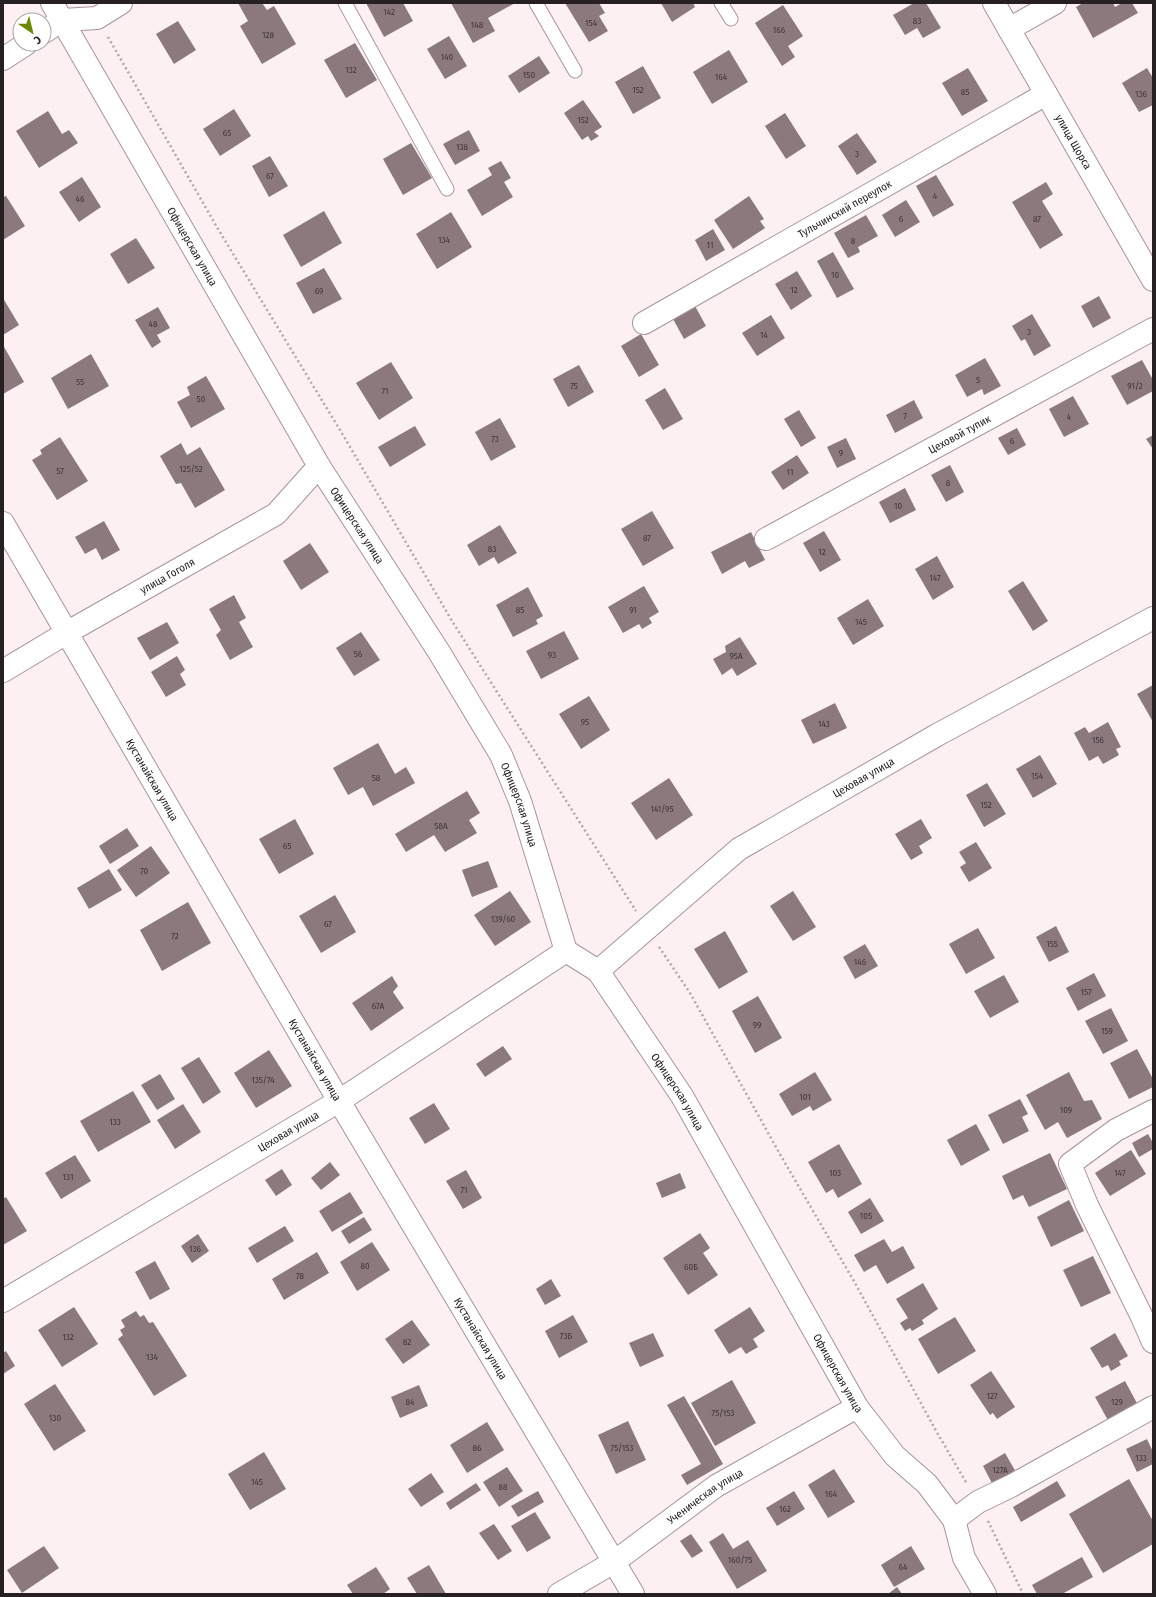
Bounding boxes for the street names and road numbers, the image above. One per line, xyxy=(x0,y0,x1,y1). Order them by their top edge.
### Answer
street label: улица Щорса xyxy=(1052,112,1094,172)
street label: Тульчинский переулок xyxy=(796,177,895,241)
street label: Офицерская улица xyxy=(164,205,220,288)
street label: Цеховой тупик xyxy=(926,412,994,457)
street label: Офицерская улица xyxy=(327,485,386,566)
street label: улица Гоголя xyxy=(138,555,197,597)
street label: Кустанайская улица xyxy=(123,737,181,823)
street label: Цеховая улица xyxy=(831,755,897,801)
street label: Офицерская улица xyxy=(498,761,540,849)
street label: Кустанайская улица xyxy=(286,1017,344,1104)
street label: Офицерская улица xyxy=(648,1051,706,1133)
street label: Цеховая улица xyxy=(256,1108,322,1155)
street label: Кустанайская улица xyxy=(451,1295,510,1382)
street label: Офицерская улица xyxy=(810,1331,865,1416)
street label: Ученическая улица xyxy=(664,1466,745,1528)

